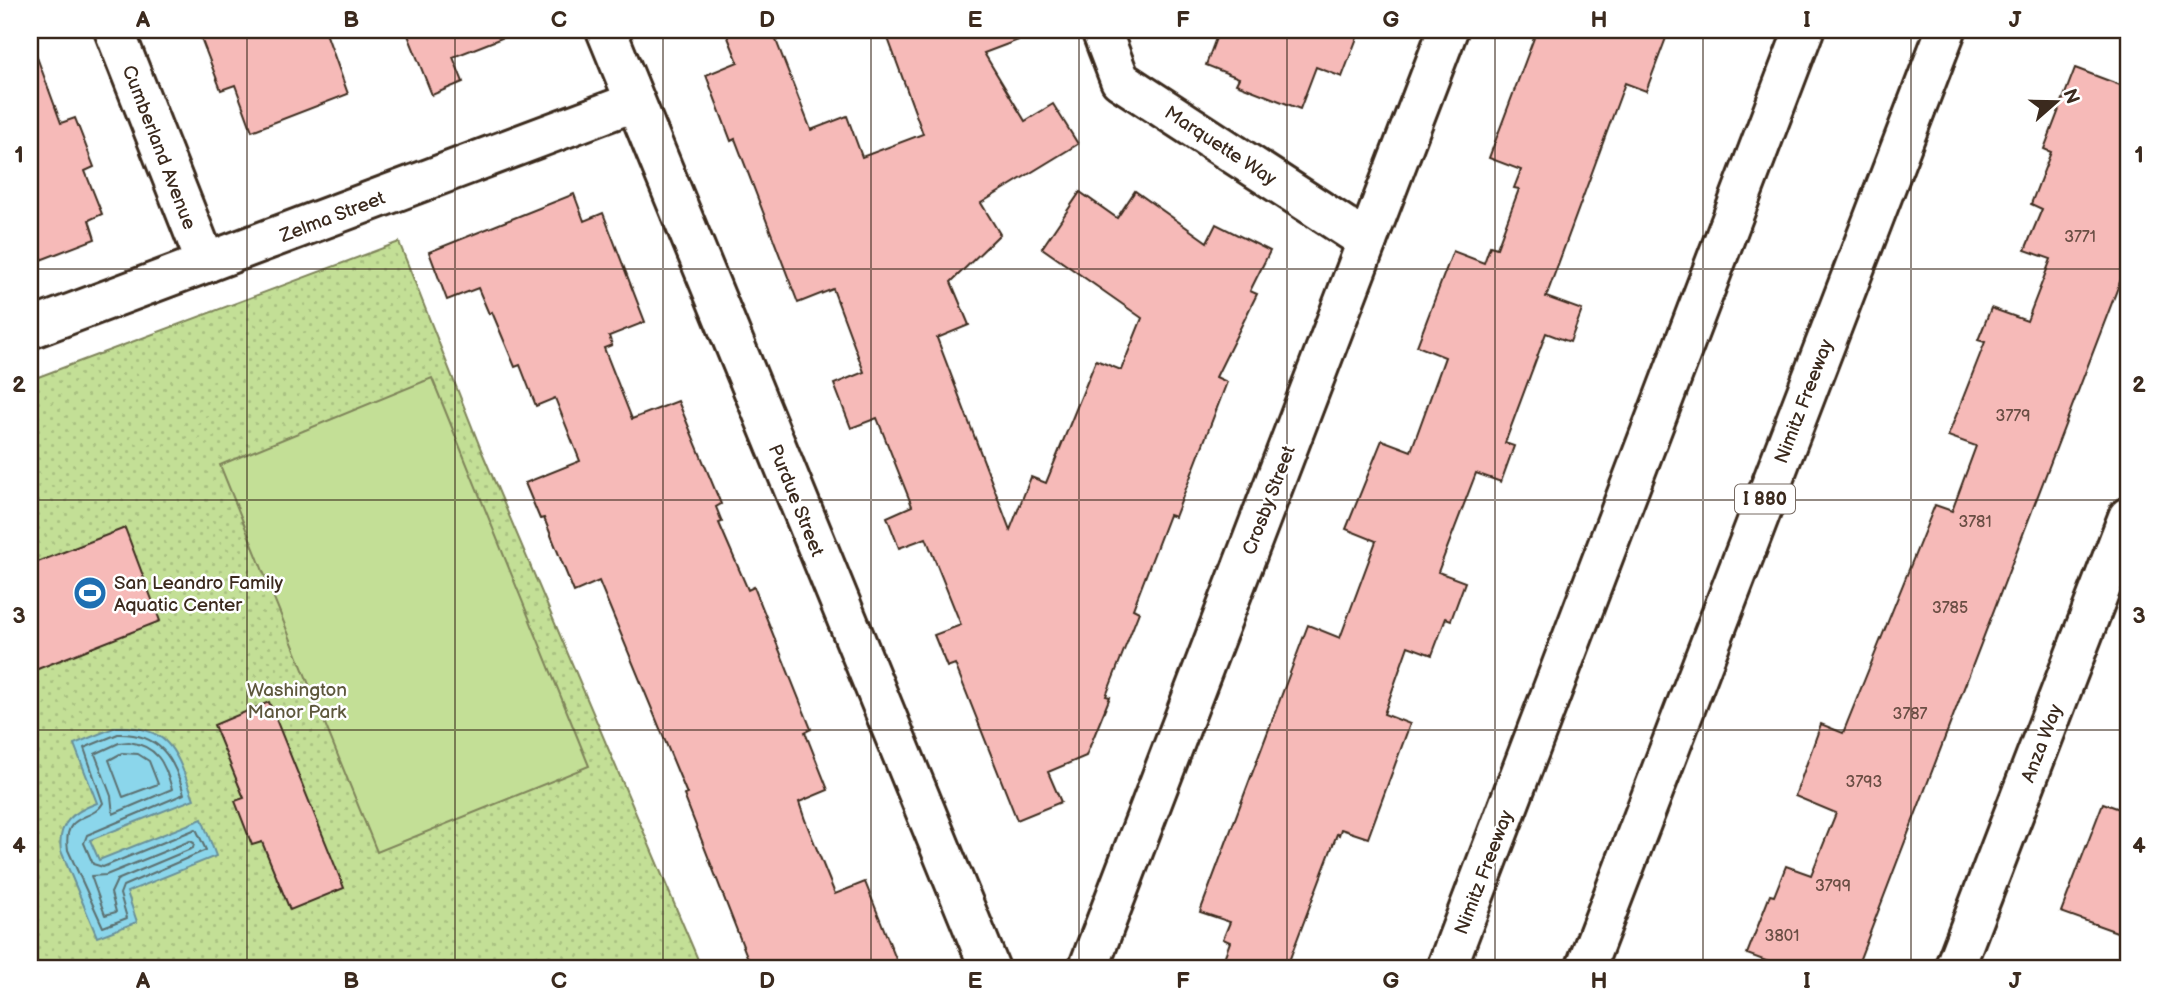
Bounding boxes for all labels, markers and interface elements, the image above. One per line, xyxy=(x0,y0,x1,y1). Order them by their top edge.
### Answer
text: A xyxy=(135,6,151,34)
text: B xyxy=(343,6,359,34)
text: C xyxy=(551,6,567,34)
text: D xyxy=(759,6,775,34)
text: E xyxy=(968,6,983,34)
text: F xyxy=(1176,6,1190,34)
text: G xyxy=(1383,6,1400,34)
text: H xyxy=(1590,6,1608,34)
text: I xyxy=(1803,6,1811,34)
text: J xyxy=(2009,6,2022,34)
street label: Cumberland Avenue xyxy=(117,62,201,233)
north arrow xyxy=(2022,66,2092,136)
text: N xyxy=(2057,86,2084,107)
street label: Marquette Way xyxy=(1160,102,1281,191)
text: 1 xyxy=(14,141,24,169)
text: 1 xyxy=(2134,141,2144,169)
street label: Zelma Street xyxy=(276,187,388,248)
house number: 3771 xyxy=(2064,228,2096,247)
street label: Nimitz Freeway xyxy=(1770,336,1839,467)
text: 2 xyxy=(12,371,26,399)
text: 2 xyxy=(2132,371,2146,399)
house number: 3779 xyxy=(1996,407,2030,426)
street label: Purdue Street xyxy=(763,441,829,560)
street label: Crosby Street xyxy=(1238,443,1301,558)
road number: I 880 xyxy=(1735,485,1795,514)
house number: 3781 xyxy=(1958,513,1992,532)
place label: San Leandro Family Aquatic Center xyxy=(114,572,283,617)
sports icon: San Leandro Family Aquatic Center xyxy=(71,574,109,612)
house number: 3785 xyxy=(1932,599,1968,618)
text: 3 xyxy=(12,602,26,630)
text: 3 xyxy=(2132,602,2146,630)
park label: Washington Manor Park xyxy=(247,679,347,724)
street label: Anza Way xyxy=(2017,701,2068,786)
house number: 3787 xyxy=(1893,705,1928,724)
house number: 3793 xyxy=(1846,773,1883,792)
street label: Nimitz Freeway xyxy=(1450,807,1519,938)
text: 4 xyxy=(12,832,26,860)
text: 4 xyxy=(2132,832,2146,860)
house number: 3799 xyxy=(1815,877,1851,896)
house number: 3801 xyxy=(1765,927,1799,946)
text: A xyxy=(135,967,151,995)
text: B xyxy=(343,967,359,995)
text: C xyxy=(551,967,567,995)
text: D xyxy=(759,967,775,995)
text: E xyxy=(968,967,983,995)
text: F xyxy=(1176,967,1190,995)
text: G xyxy=(1383,967,1400,995)
text: H xyxy=(1590,967,1608,995)
text: I xyxy=(1803,967,1811,995)
text: J xyxy=(2009,967,2022,995)

